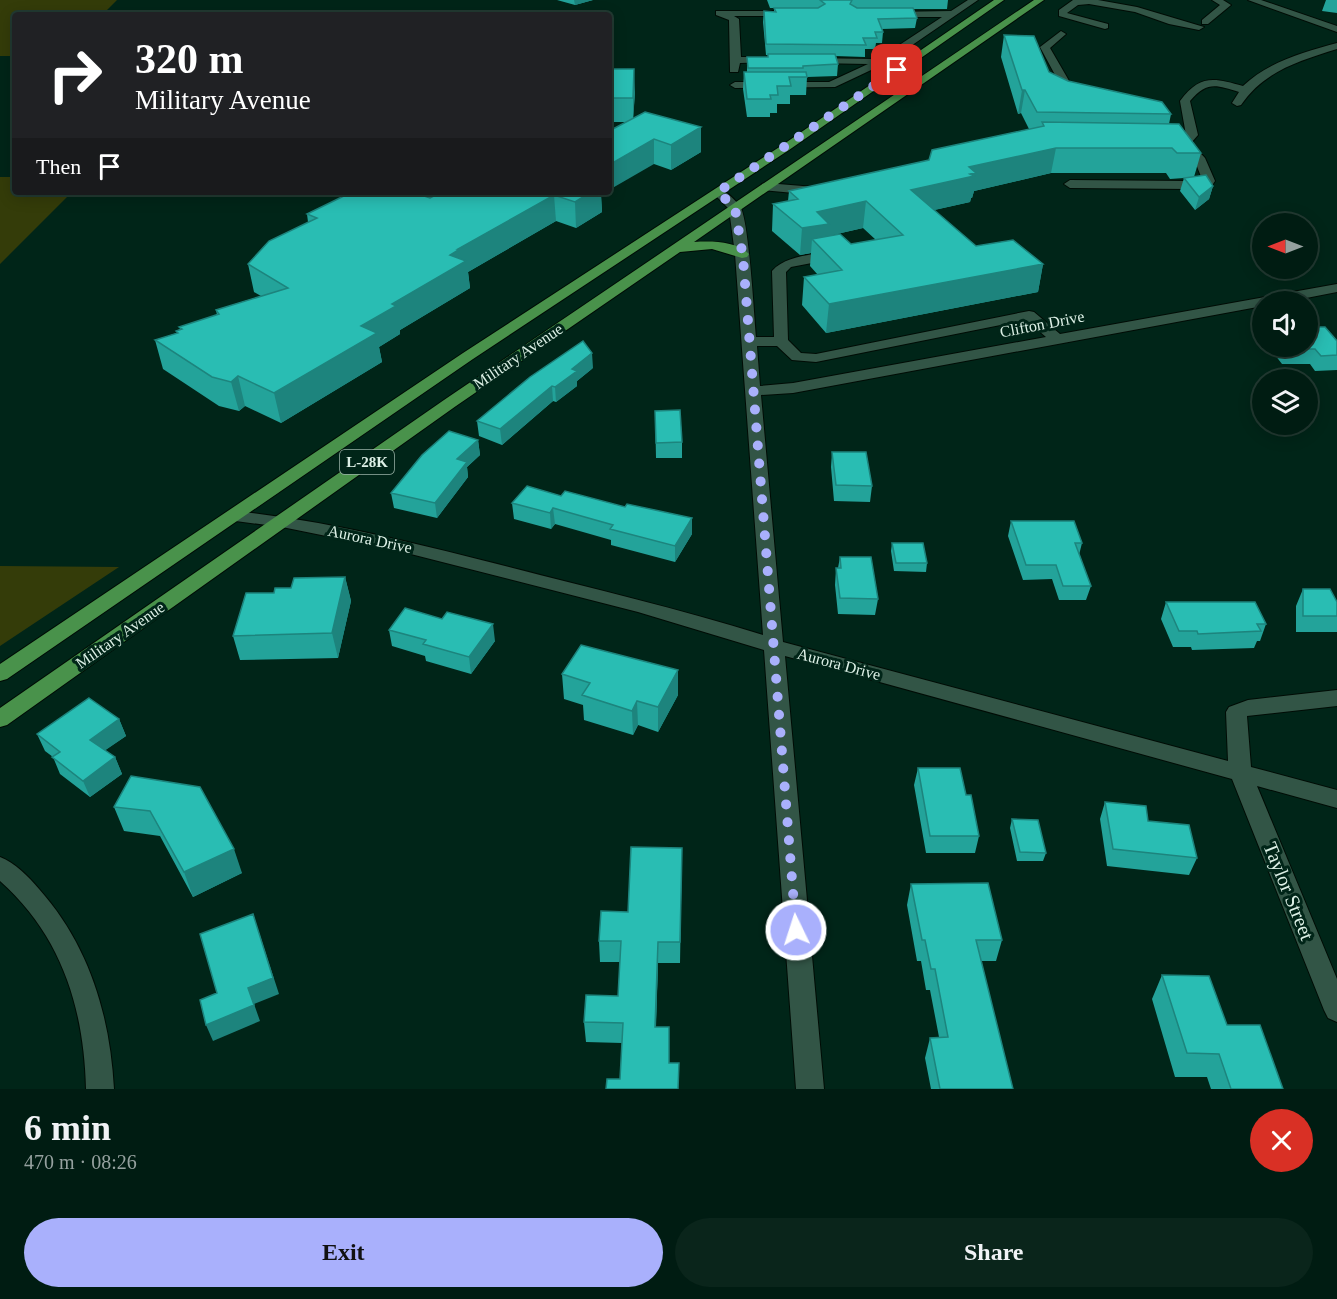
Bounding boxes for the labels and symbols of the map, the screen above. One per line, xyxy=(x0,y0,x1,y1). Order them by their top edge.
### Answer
pin xyxy=(871,44,922,95)
north arrow xyxy=(1252,213,1318,279)
street label: Clifton Drive xyxy=(998,307,1086,341)
street label: Military Avenue xyxy=(470,320,566,393)
road number: L-28K xyxy=(340,450,394,474)
street label: Aurora Drive xyxy=(326,522,414,556)
street label: Military Avenue xyxy=(72,598,168,673)
street label: Aurora Drive xyxy=(795,645,883,683)
street label: Taylor Street xyxy=(1258,839,1319,944)
position arrow xyxy=(764,898,828,962)

